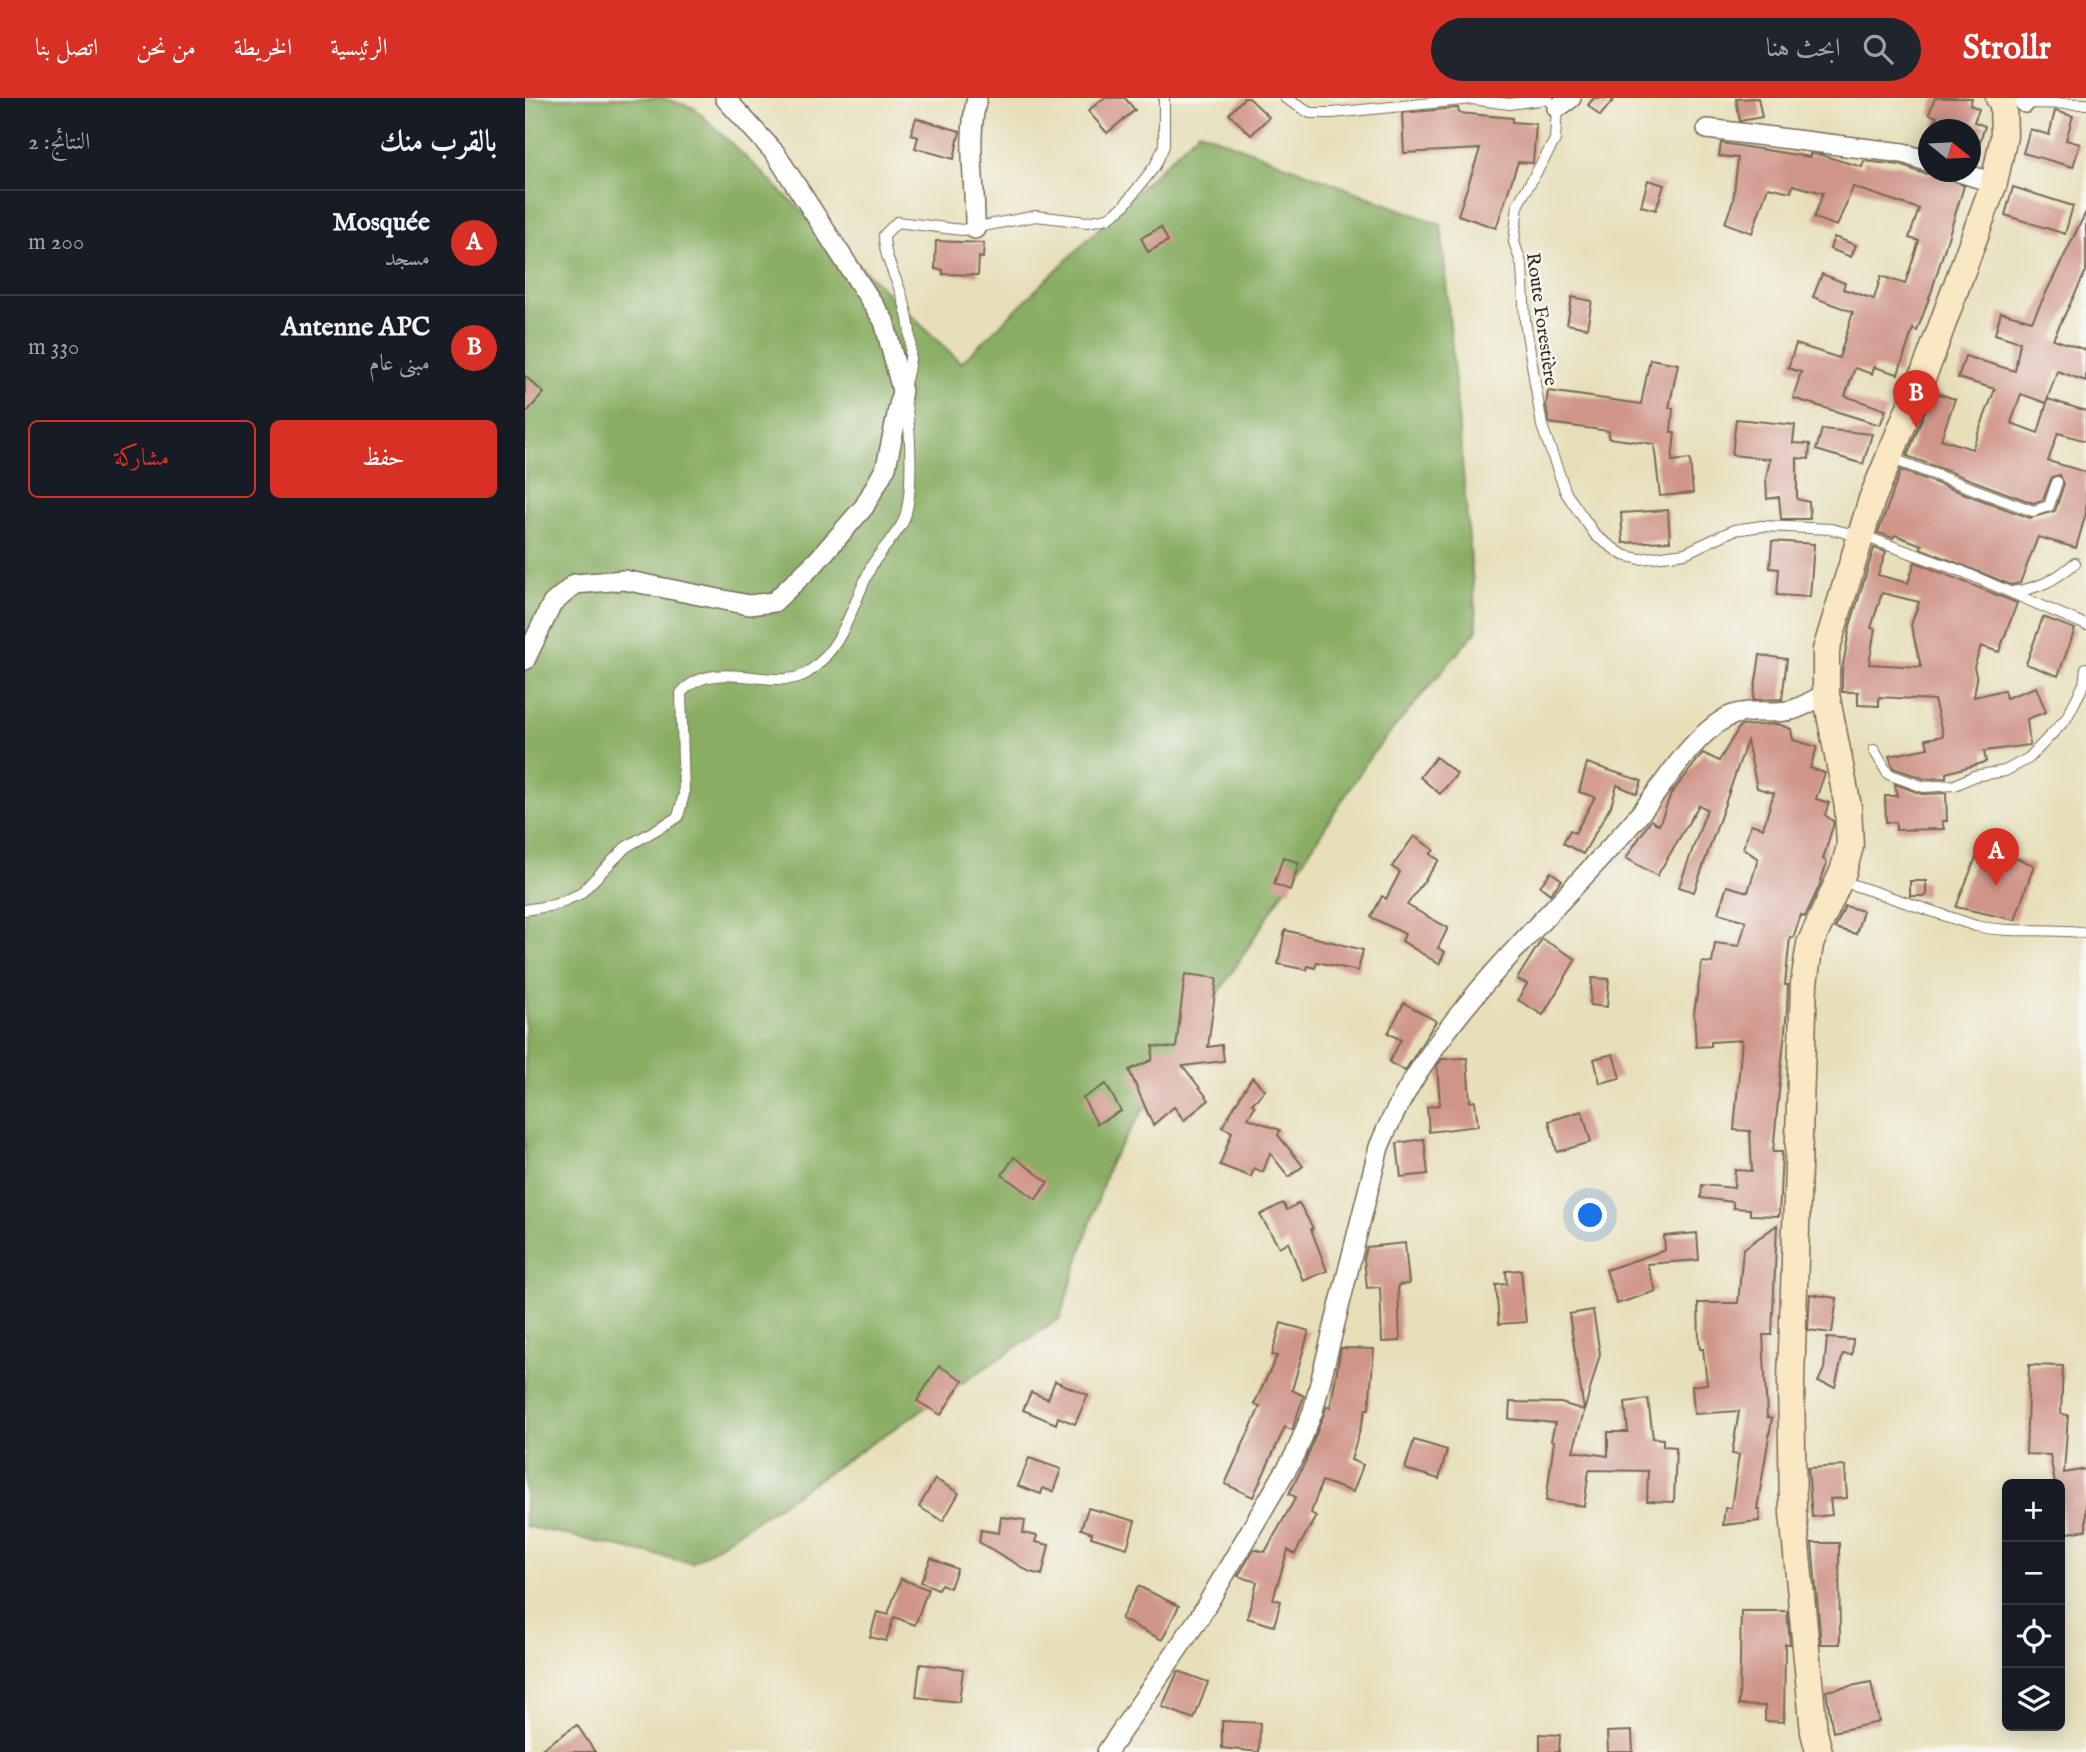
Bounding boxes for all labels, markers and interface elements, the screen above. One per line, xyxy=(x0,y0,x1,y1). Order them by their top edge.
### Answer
search box xyxy=(1431,18,1921,81)
text: Strollr xyxy=(1963,28,2051,70)
icon: search xyxy=(1859,30,1897,68)
text: ابحث هنا xyxy=(1766,32,1841,65)
text: اتصل بنا xyxy=(35,33,98,64)
text: من نحن xyxy=(136,33,196,64)
text: الخريطة xyxy=(234,33,292,64)
text: الرئيسية xyxy=(330,33,388,64)
north arrow xyxy=(1918,119,1981,182)
text: بالقرب منك xyxy=(380,124,497,162)
text: النتائج: 2 xyxy=(28,128,90,157)
text: Mosquée xyxy=(332,206,430,239)
text: 200 m xyxy=(28,228,84,257)
text: A xyxy=(466,228,482,257)
text: مسجد xyxy=(385,244,430,273)
street label: Route Forestière xyxy=(1520,251,1562,388)
text: Antenne APC xyxy=(281,311,430,344)
text: 330 m xyxy=(28,333,79,362)
text: B xyxy=(466,333,482,362)
text: مبنى عام xyxy=(369,349,430,378)
pin: B xyxy=(1893,370,1939,428)
button: مشاركة xyxy=(28,420,256,498)
button: حفظ xyxy=(270,420,497,498)
pin: A xyxy=(1973,828,2019,886)
your location xyxy=(1573,1198,1607,1232)
map controls xyxy=(2002,1479,2065,1731)
button: + xyxy=(2002,1479,2065,1542)
button: − xyxy=(2002,1542,2065,1605)
button: locate xyxy=(2002,1605,2065,1668)
button: layers xyxy=(2002,1668,2065,1731)

